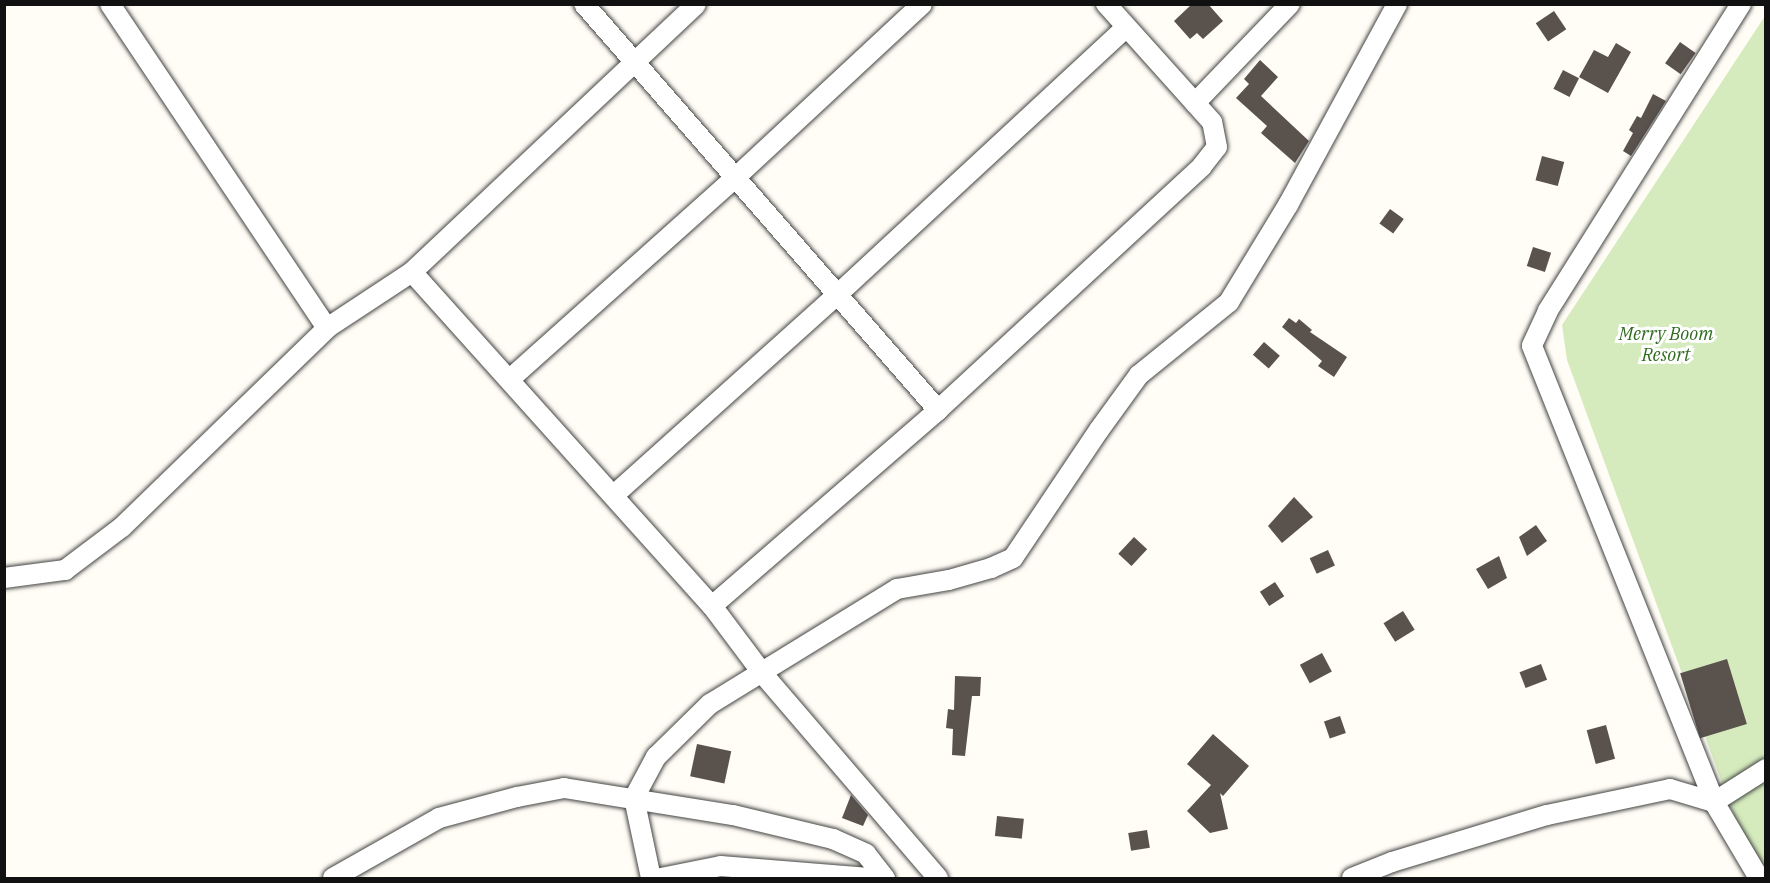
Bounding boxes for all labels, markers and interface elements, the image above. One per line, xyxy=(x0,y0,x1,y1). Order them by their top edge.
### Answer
park label: Merry Boom Resort xyxy=(1619,324,1713,366)

